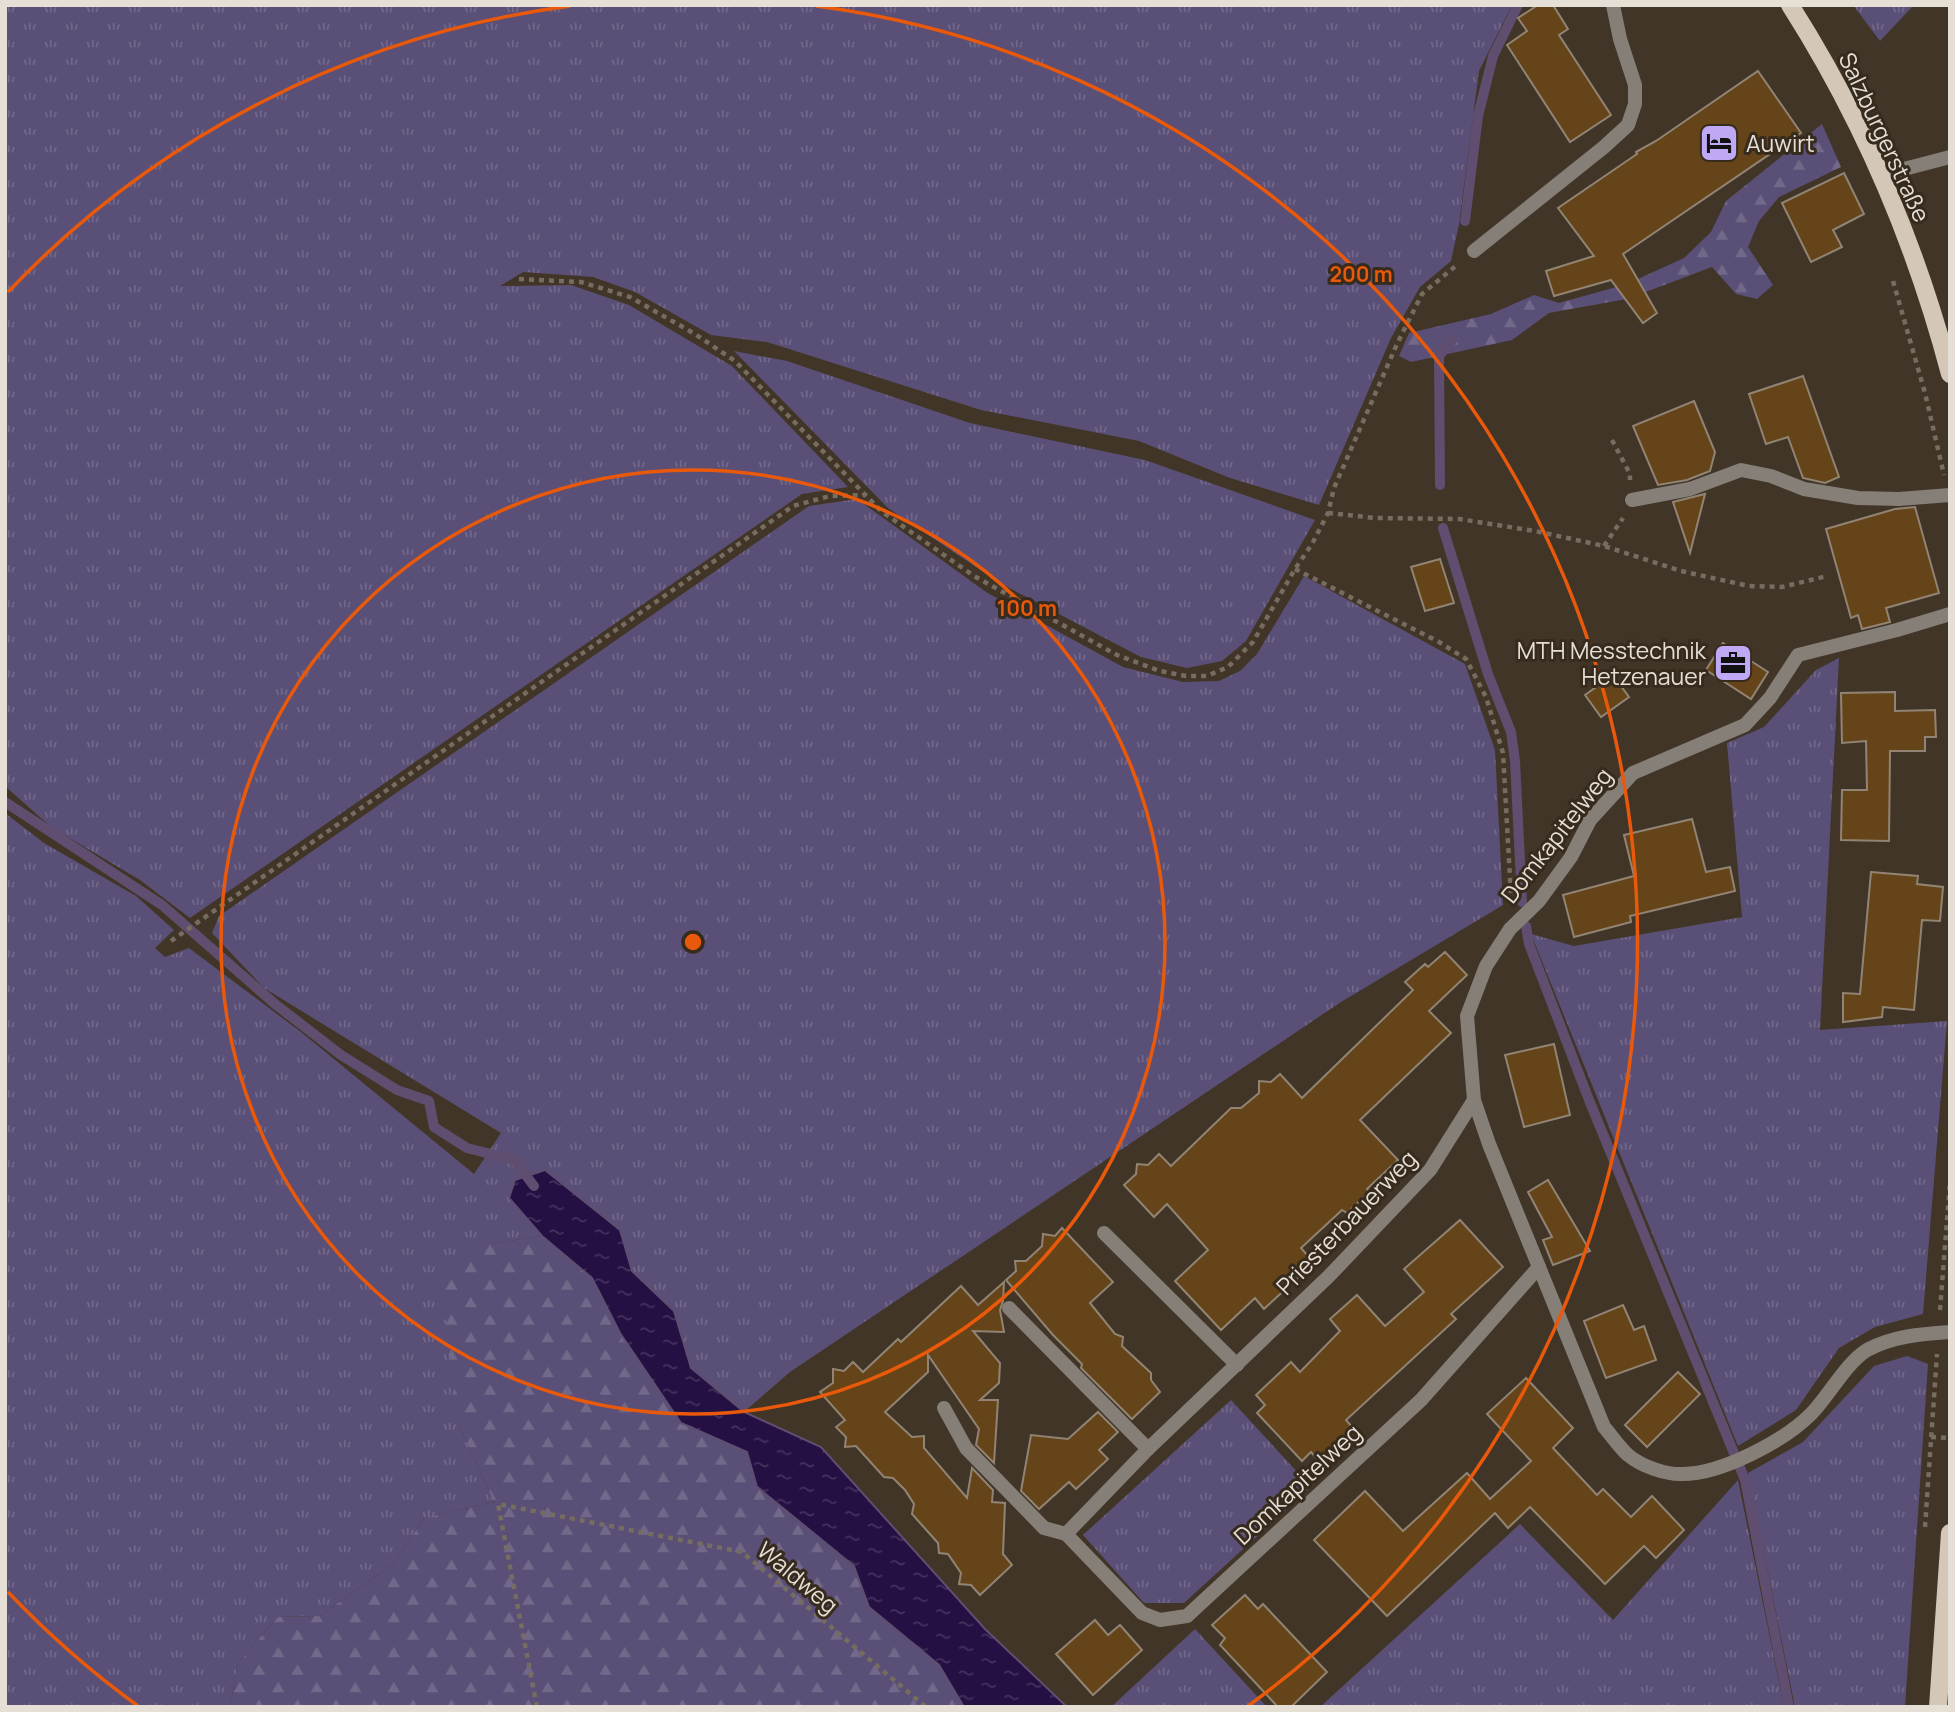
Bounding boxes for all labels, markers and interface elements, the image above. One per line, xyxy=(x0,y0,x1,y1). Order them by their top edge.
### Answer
street label: Salzburgerstraße xyxy=(1832,47,1938,227)
hotel icon: Auwirt xyxy=(1698,122,1740,164)
place label: Auwirt xyxy=(1746,127,1815,159)
text: 200 m xyxy=(1329,260,1393,288)
text: 100 m xyxy=(997,594,1057,622)
place label: MTH Messtechnik Hetzenauer xyxy=(1517,634,1707,692)
office icon: MTH Messtechnik Hetzenauer xyxy=(1712,642,1754,684)
street label: Domkapitelweg xyxy=(1493,761,1619,909)
centre of rings xyxy=(681,930,705,954)
street label: Priesterbauerweg xyxy=(1269,1143,1423,1301)
street label: Domkapitelweg xyxy=(1226,1417,1368,1551)
street label: Waldweg xyxy=(751,1534,845,1620)

